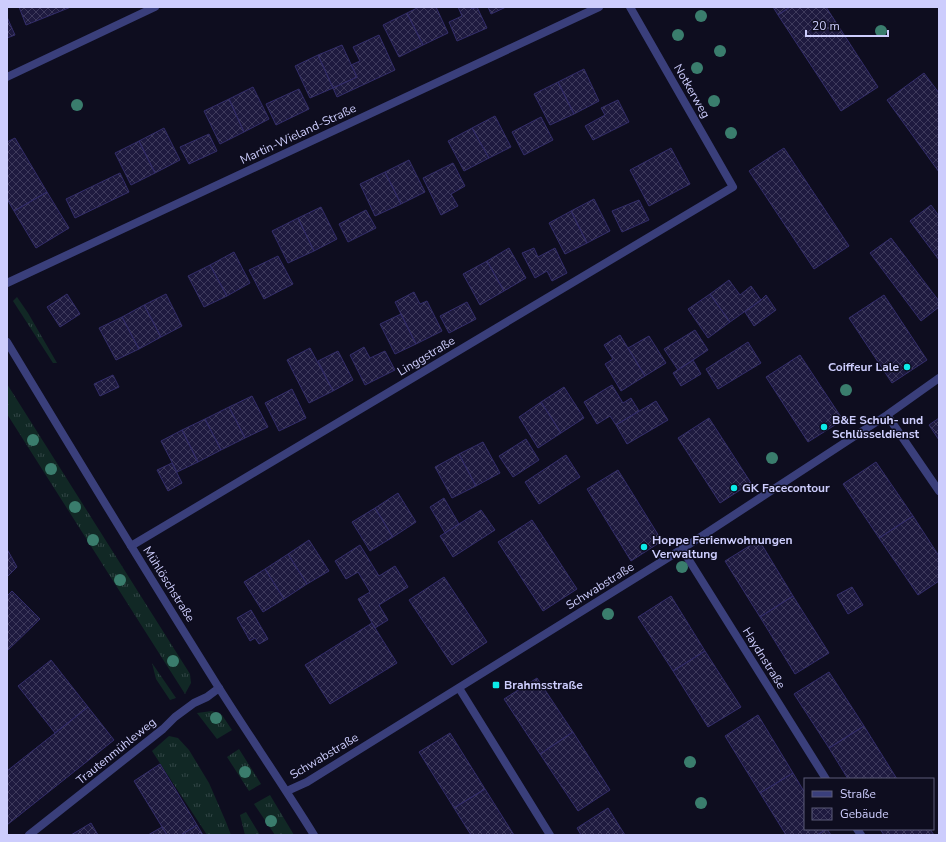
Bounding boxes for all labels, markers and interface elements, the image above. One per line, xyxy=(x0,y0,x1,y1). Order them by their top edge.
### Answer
scale bar xyxy=(806,12,888,38)
text: 20 m xyxy=(812,18,840,34)
street label: Notkerweg xyxy=(670,61,714,121)
street label: Martin-Wieland-Straße xyxy=(237,100,359,168)
street label: Linggstraße xyxy=(394,333,458,379)
place label: Coiffeur Lale xyxy=(828,359,899,375)
marker: Coiffeur Lale xyxy=(902,362,912,372)
place label: B&E Schuh- und Schlüsseldienst xyxy=(832,412,923,442)
marker: B&E Schuh- und Schlüsseldienst xyxy=(819,422,829,432)
place label: GK Facecontour xyxy=(742,480,830,496)
marker: GK Facecontour xyxy=(729,483,739,493)
place label: Hoppe Ferienwohnungen Verwaltung xyxy=(651,532,792,562)
marker: Hoppe Ferienwohnungen Verwaltung xyxy=(639,542,649,552)
street label: Mühlöschstraße xyxy=(139,543,199,625)
street label: Schwabstraße xyxy=(563,559,637,613)
street label: Haydnstraße xyxy=(739,624,789,692)
place label: Brahmsstraße xyxy=(504,677,583,693)
marker: Brahmsstraße xyxy=(491,680,501,690)
street label: Trautenmühleweg xyxy=(73,714,159,788)
street label: Schwabstraße xyxy=(287,729,361,783)
legend xyxy=(804,778,934,830)
text: Straße xyxy=(840,786,876,802)
text: Gebäude xyxy=(840,806,889,822)

